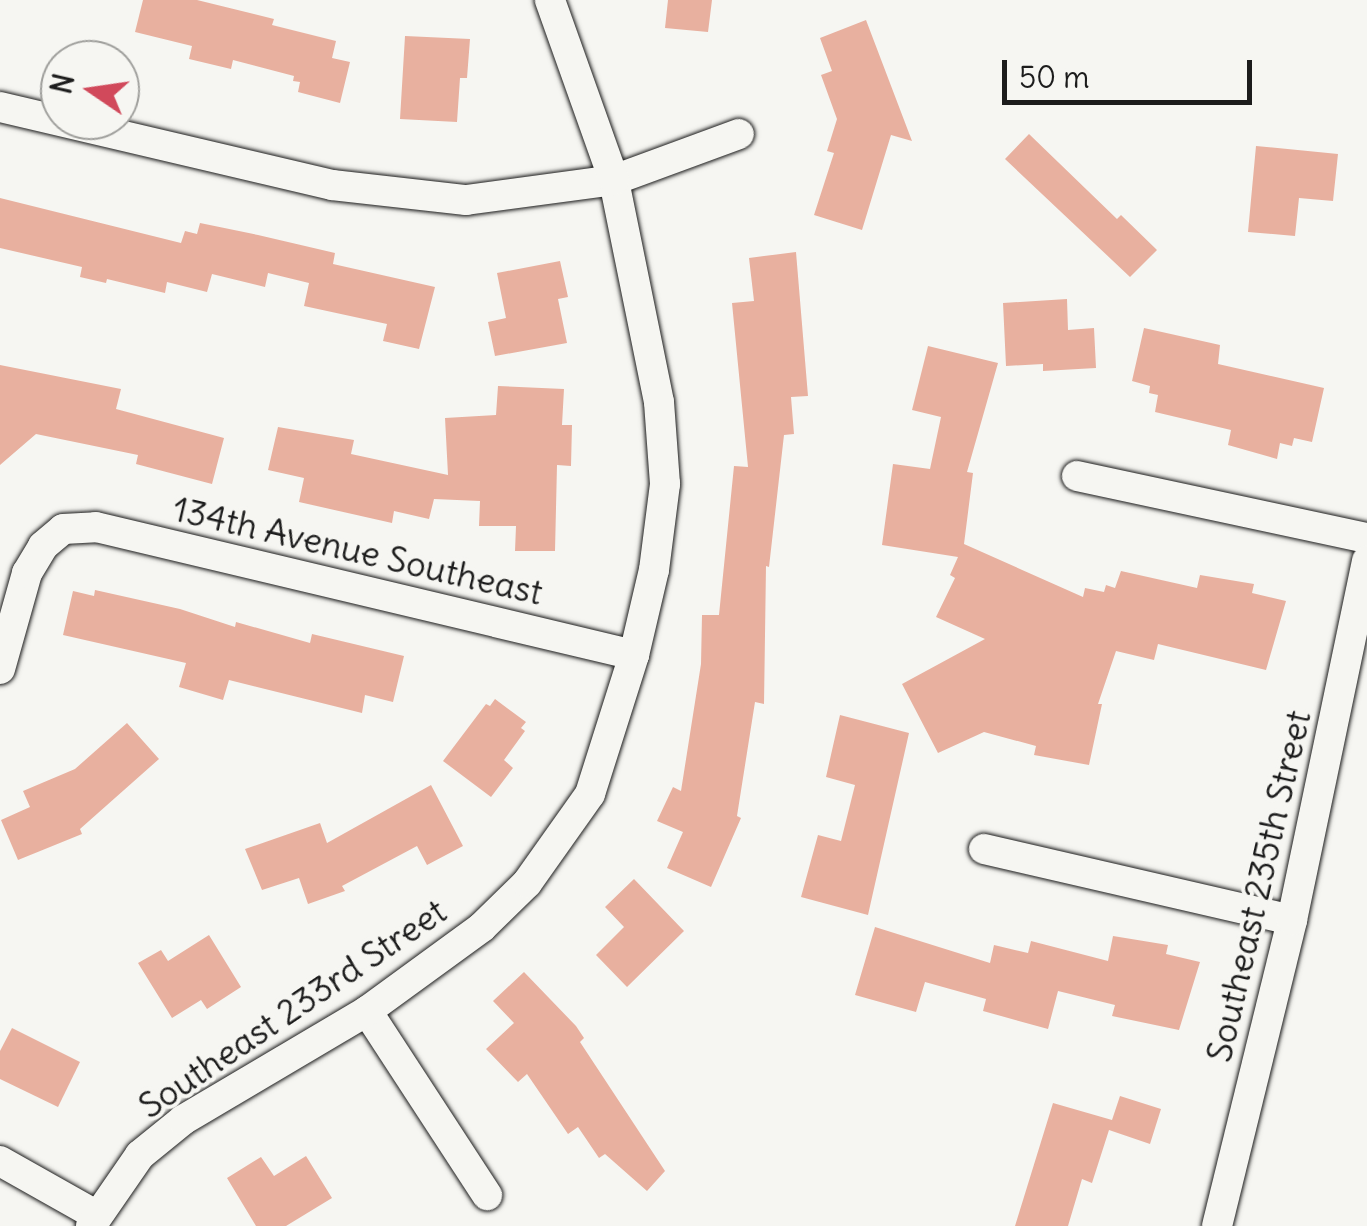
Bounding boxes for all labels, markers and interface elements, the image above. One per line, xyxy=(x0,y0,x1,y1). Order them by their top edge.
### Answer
north arrow xyxy=(40,40,140,140)
scale bar xyxy=(1007,40,1257,102)
text: 50 m xyxy=(1019,58,1089,96)
text: N xyxy=(43,70,82,97)
street label: 134th Avenue Southeast xyxy=(169,487,547,613)
street label: Southeast 235th Street xyxy=(1197,706,1319,1066)
street label: Southeast 233rd Street xyxy=(130,889,454,1127)

